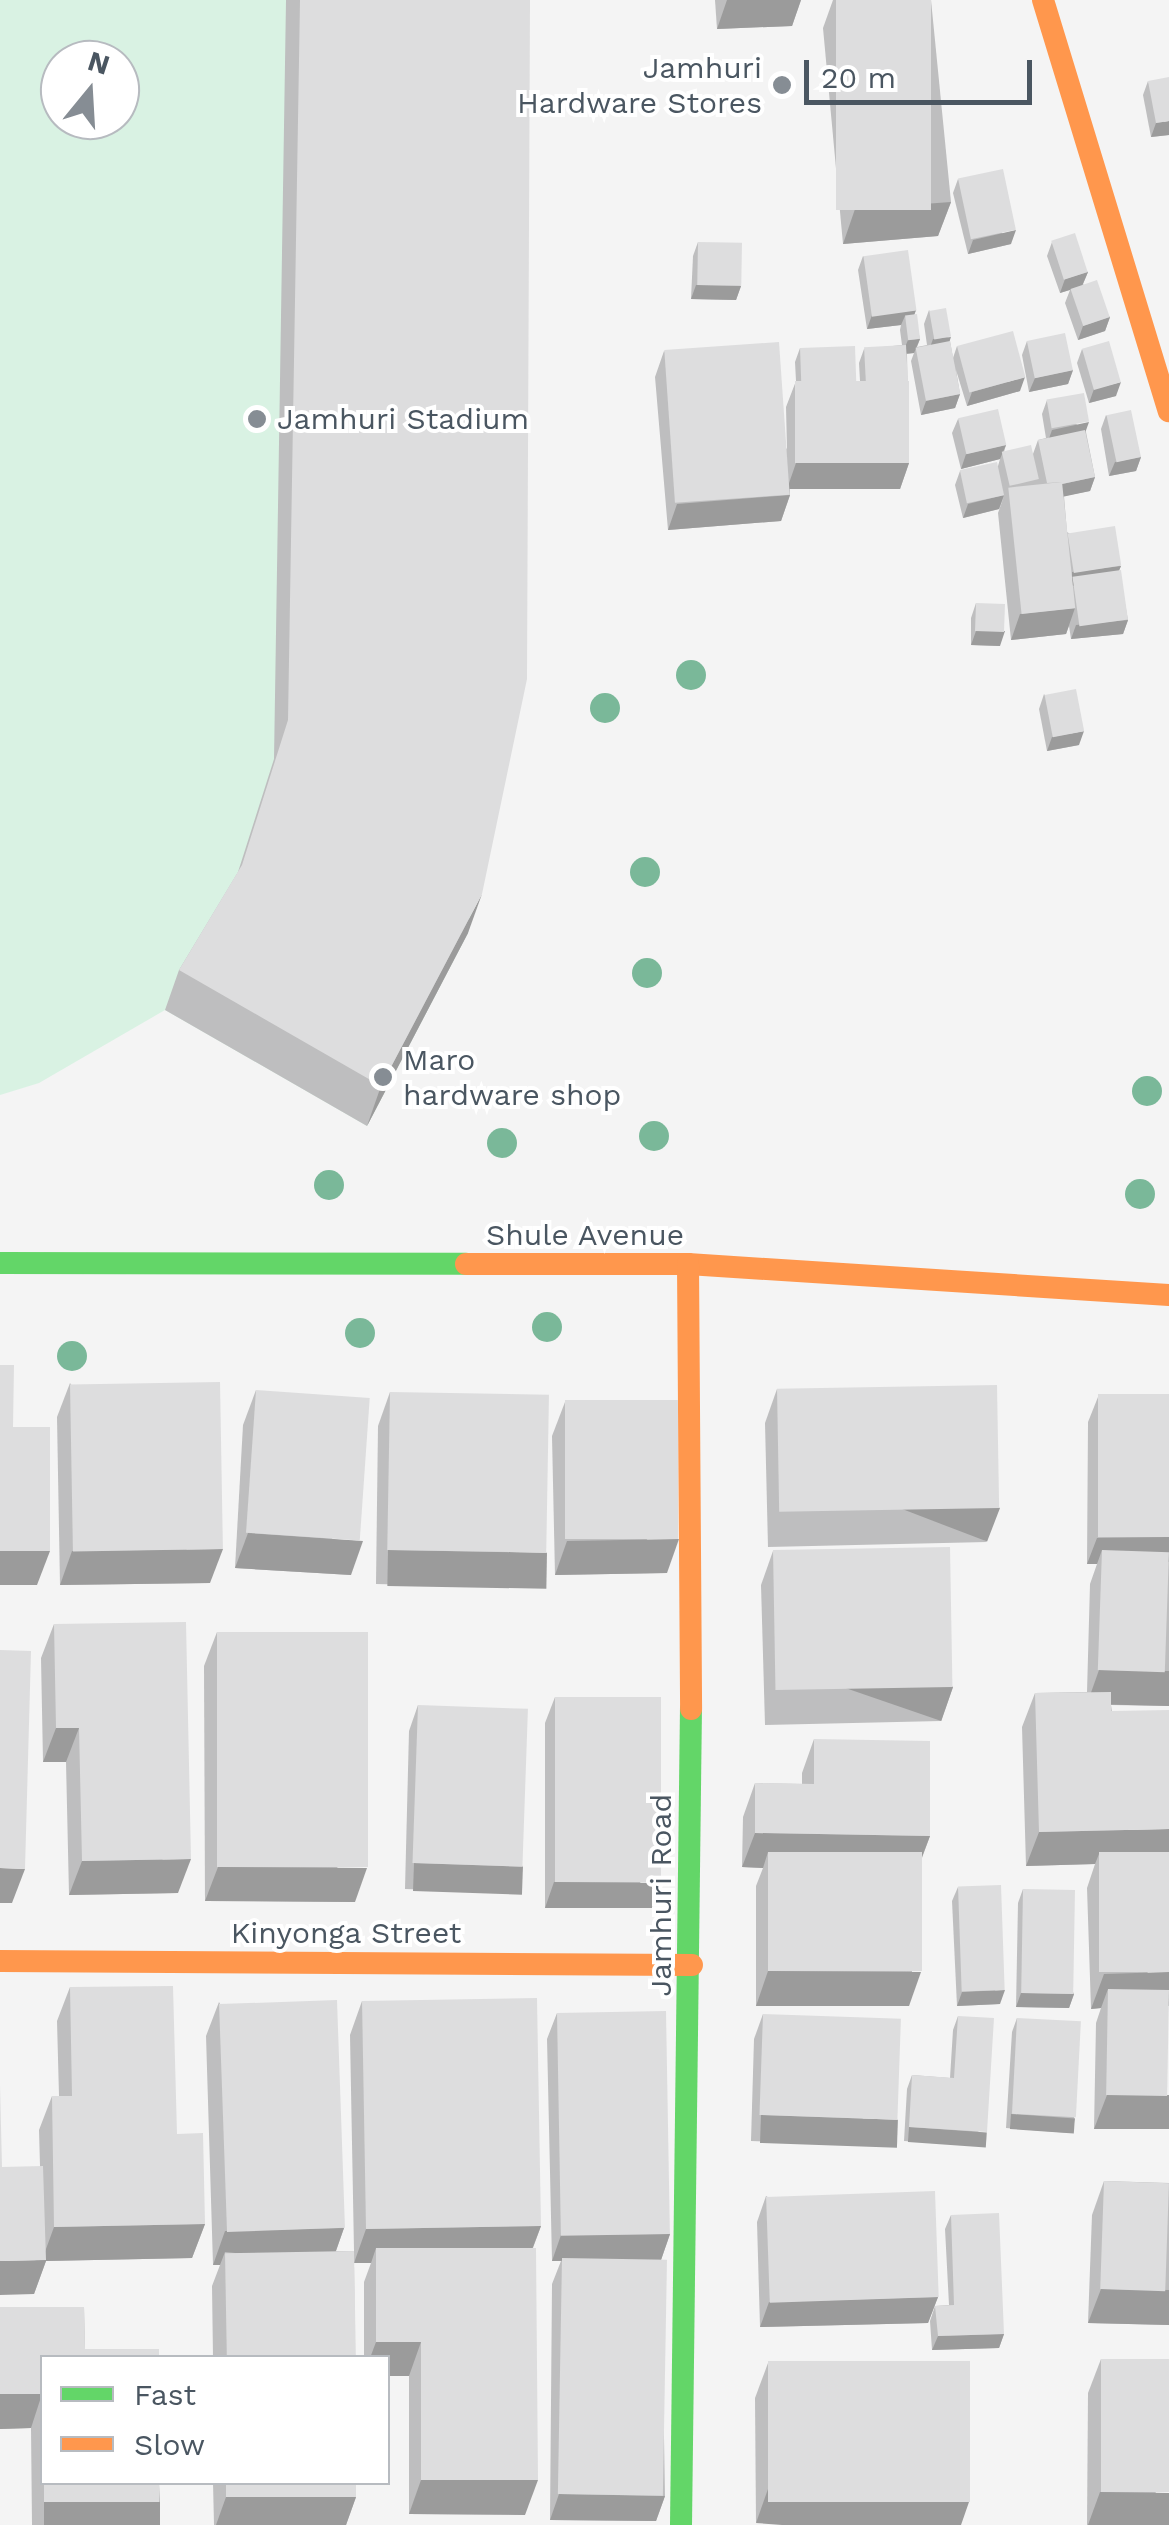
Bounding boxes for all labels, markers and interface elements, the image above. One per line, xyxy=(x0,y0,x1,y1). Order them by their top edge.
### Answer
north arrow xyxy=(40,40,140,140)
scale bar xyxy=(809,40,1036,102)
text: N xyxy=(84,44,114,82)
place label: Jamhuri Hardware Stores xyxy=(517,50,762,120)
text: 20 m xyxy=(821,60,896,95)
marker: Jamhuri Hardware Stores xyxy=(771,74,793,96)
place label: Jamhuri Stadium xyxy=(277,401,529,437)
marker: Jamhuri Stadium xyxy=(246,408,268,430)
place label: Maro hardware shop xyxy=(403,1042,621,1112)
marker: Maro hardware shop xyxy=(372,1066,394,1088)
street label: Shule Avenue xyxy=(485,1217,685,1253)
street label: Jamhuri Road xyxy=(643,1794,679,1996)
street label: Kinyonga Street xyxy=(230,1915,462,1951)
legend xyxy=(40,2355,390,2485)
text: Fast xyxy=(134,2377,196,2412)
text: Slow xyxy=(134,2427,205,2462)

